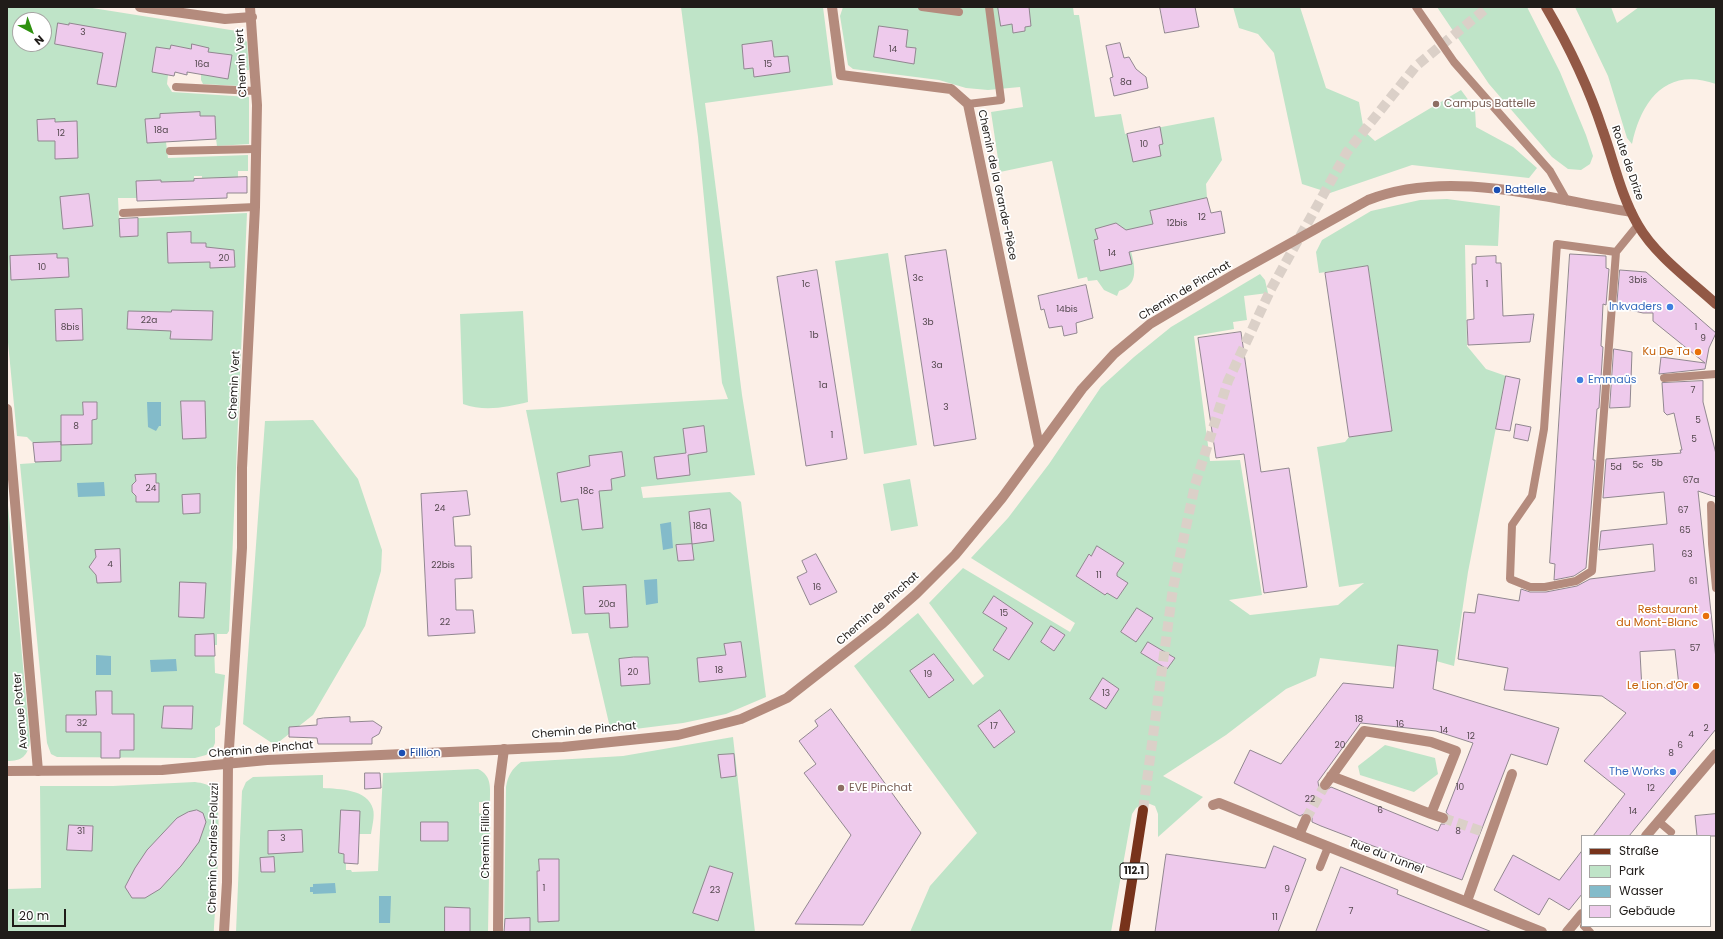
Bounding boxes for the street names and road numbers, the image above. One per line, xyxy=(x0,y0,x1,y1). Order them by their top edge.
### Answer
street label: Chemin Vert xyxy=(234,28,250,98)
street label: Chemin de la Grande-Pièce xyxy=(975,109,1019,261)
street label: Route de Drize xyxy=(1608,124,1646,202)
street label: Chemin de Pinchat xyxy=(1137,258,1233,324)
street label: Chemin Vert xyxy=(227,350,243,420)
street label: Chemin de Pinchat xyxy=(834,570,922,648)
street label: Avenue Potter xyxy=(11,672,31,750)
street label: Chemin de Pinchat xyxy=(531,720,637,742)
street label: Chemin de Pinchat xyxy=(208,739,314,761)
street label: Chemin Charles-Poluzzi xyxy=(206,783,222,913)
street label: Chemin Fillion xyxy=(479,802,493,878)
street label: Rue du Tunnel xyxy=(1348,837,1426,877)
road number: 112.1 xyxy=(1120,863,1148,879)

